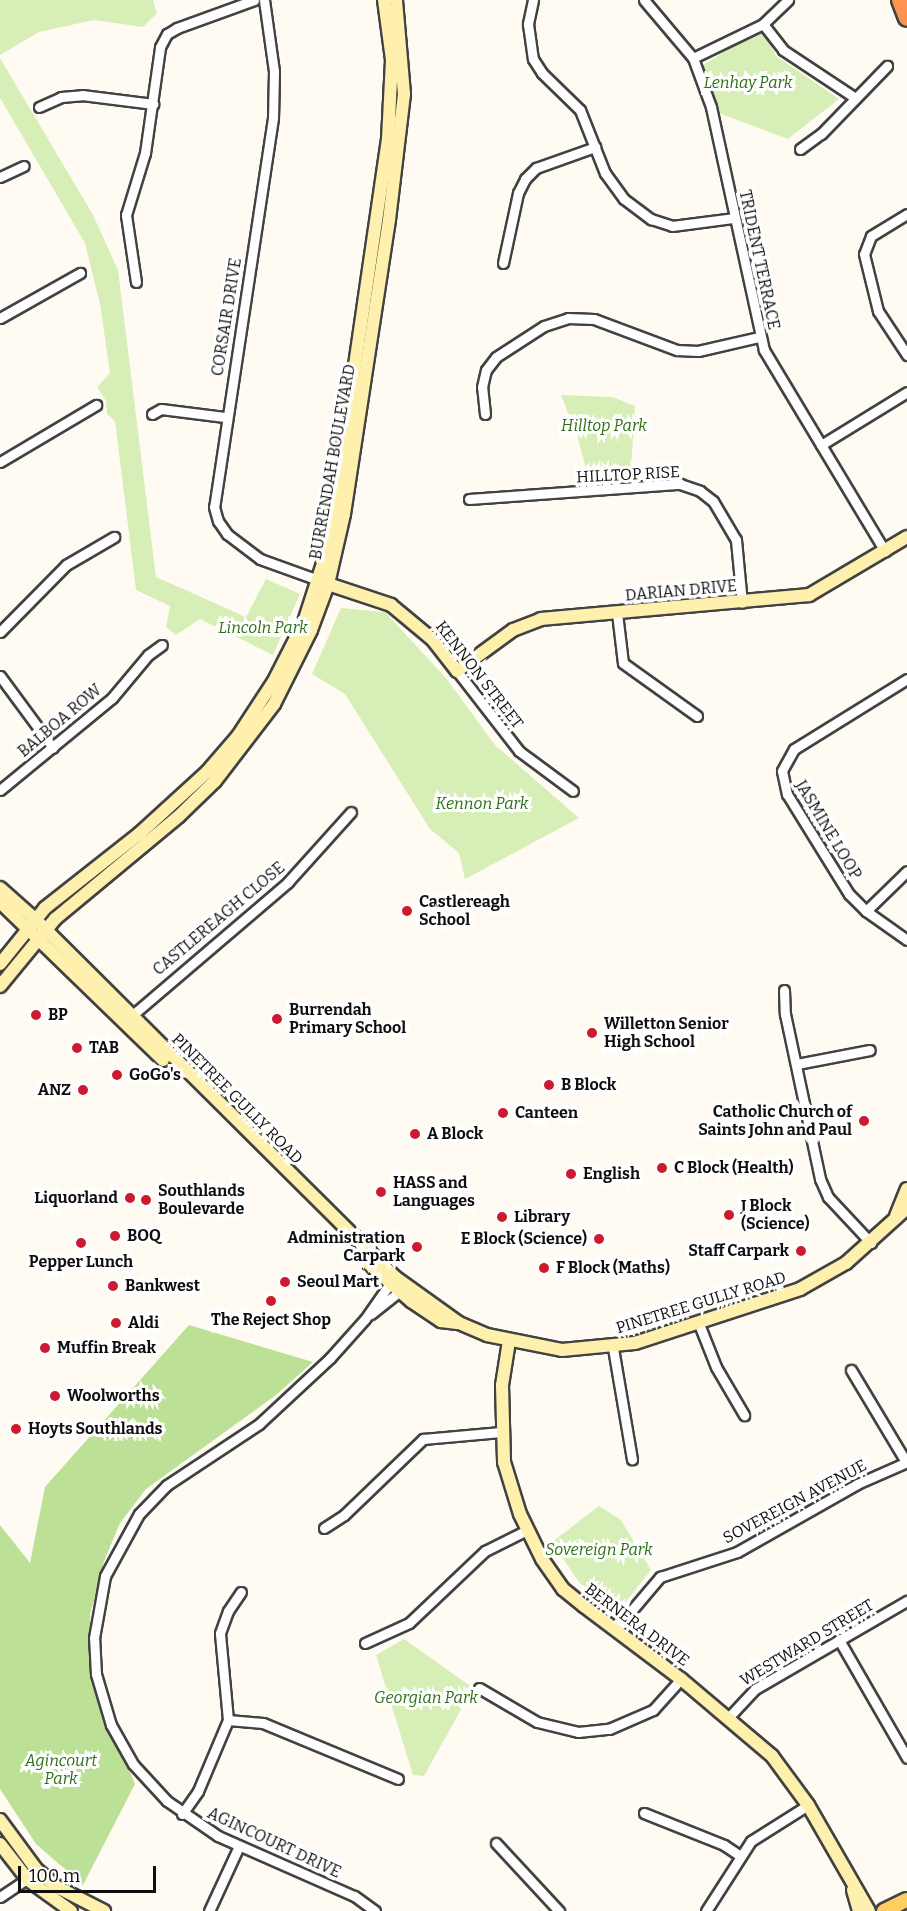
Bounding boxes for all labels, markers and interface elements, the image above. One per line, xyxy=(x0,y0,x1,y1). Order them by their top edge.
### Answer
park label: Lenhay Park xyxy=(703,73,793,93)
street label: TRIDENT TERRACE xyxy=(735,188,783,332)
street label: CORSAIR DRIVE xyxy=(208,257,246,377)
street label: BURRENDAH BOULEVARD xyxy=(306,363,360,561)
park label: Hilltop Park xyxy=(561,416,647,436)
street label: HILLTOP RISE xyxy=(576,463,680,487)
street label: DARIAN DRIVE xyxy=(624,577,738,605)
street label: KENNON STREET xyxy=(431,617,527,733)
park label: Lincoln Park xyxy=(218,618,308,638)
street label: BALBOA ROW xyxy=(14,680,106,762)
street label: JASMINE LOOP xyxy=(791,777,865,883)
park label: Kennon Park xyxy=(435,794,529,814)
street label: CASTLEREAGH CLOSE xyxy=(149,858,289,980)
place label: Castlereagh School xyxy=(419,892,510,930)
marker: Castlereagh School xyxy=(400,904,414,918)
place label: Burrendah Primary School xyxy=(289,1000,406,1038)
place label: BP xyxy=(48,1005,68,1025)
marker: BP xyxy=(29,1008,43,1022)
marker: Burrendah Primary School xyxy=(270,1012,284,1026)
place label: Willetton Senior High School xyxy=(604,1014,729,1052)
marker: Willetton Senior High School xyxy=(585,1026,599,1040)
street label: PINETREE GULLY ROAD xyxy=(168,1030,306,1168)
place label: TAB xyxy=(89,1038,119,1058)
marker: TAB xyxy=(70,1041,84,1055)
place label: GoGo's xyxy=(129,1065,181,1085)
marker: GoGo's xyxy=(110,1068,124,1082)
place label: B Block xyxy=(561,1075,616,1095)
marker: B Block xyxy=(542,1078,556,1092)
place label: ANZ xyxy=(38,1080,71,1100)
marker: ANZ xyxy=(76,1083,90,1097)
place label: Catholic Church of Saints John and Paul xyxy=(698,1102,852,1140)
place label: Canteen xyxy=(515,1103,578,1123)
marker: Canteen xyxy=(496,1106,510,1120)
marker: Catholic Church of Saints John and Paul xyxy=(857,1114,871,1128)
place label: A Block xyxy=(427,1124,483,1144)
marker: A Block xyxy=(408,1127,422,1141)
place label: C Block (Health) xyxy=(674,1158,794,1178)
marker: C Block (Health) xyxy=(655,1161,669,1175)
place label: English xyxy=(583,1164,640,1184)
marker: English xyxy=(564,1167,578,1181)
place label: HASS and Languages xyxy=(393,1173,475,1211)
place label: Southlands Boulevarde xyxy=(158,1181,245,1219)
marker: HASS and Languages xyxy=(374,1185,388,1199)
place label: Liquorland xyxy=(34,1188,118,1208)
marker: Liquorland xyxy=(123,1191,137,1205)
marker: Southlands Boulevarde xyxy=(139,1193,153,1207)
place label: J Block (Science) xyxy=(741,1196,810,1234)
place label: Library xyxy=(514,1207,570,1227)
marker: J Block (Science) xyxy=(722,1208,736,1222)
marker: Library xyxy=(495,1210,509,1224)
place label: BOQ xyxy=(127,1226,161,1246)
place label: Administration Carpark xyxy=(287,1228,405,1266)
marker: BOQ xyxy=(108,1229,122,1243)
place label: E Block (Science) xyxy=(461,1229,587,1249)
marker: E Block (Science) xyxy=(592,1232,606,1246)
marker: Pepper Lunch xyxy=(74,1236,88,1250)
marker: Administration Carpark xyxy=(410,1240,424,1254)
place label: Staff Carpark xyxy=(688,1241,789,1261)
marker: Staff Carpark xyxy=(794,1244,808,1258)
place label: Pepper Lunch xyxy=(29,1252,133,1272)
place label: F Block (Maths) xyxy=(556,1258,670,1278)
marker: F Block (Maths) xyxy=(537,1261,551,1275)
street label: PINETREE GULLY ROAD xyxy=(614,1268,788,1338)
place label: Seoul Mart xyxy=(297,1272,379,1292)
marker: Seoul Mart xyxy=(278,1275,292,1289)
place label: Bankwest xyxy=(125,1276,200,1296)
marker: Bankwest xyxy=(106,1279,120,1293)
marker: The Reject Shop xyxy=(264,1294,278,1308)
place label: The Reject Shop xyxy=(211,1310,331,1330)
place label: Aldi xyxy=(128,1313,159,1333)
marker: Aldi xyxy=(109,1316,123,1330)
place label: Muffin Break xyxy=(57,1338,156,1358)
marker: Muffin Break xyxy=(38,1341,52,1355)
place label: Woolworths xyxy=(67,1386,160,1406)
marker: Woolworths xyxy=(48,1389,62,1403)
place label: Hoyts Southlands xyxy=(28,1419,163,1439)
marker: Hoyts Southlands xyxy=(9,1422,23,1436)
street label: SOVEREIGN AVENUE xyxy=(720,1456,870,1548)
park label: Sovereign Park xyxy=(545,1540,653,1560)
street label: BERNERA DRIVE xyxy=(581,1580,693,1670)
street label: WESTWARD STREET xyxy=(737,1596,877,1690)
park label: Georgian Park xyxy=(374,1688,478,1708)
park label: Agincourt Park xyxy=(25,1751,97,1789)
street label: AGINCOURT DRIVE xyxy=(204,1804,344,1882)
scale bar xyxy=(21,1854,159,1892)
text: 100 m xyxy=(29,1865,80,1887)

